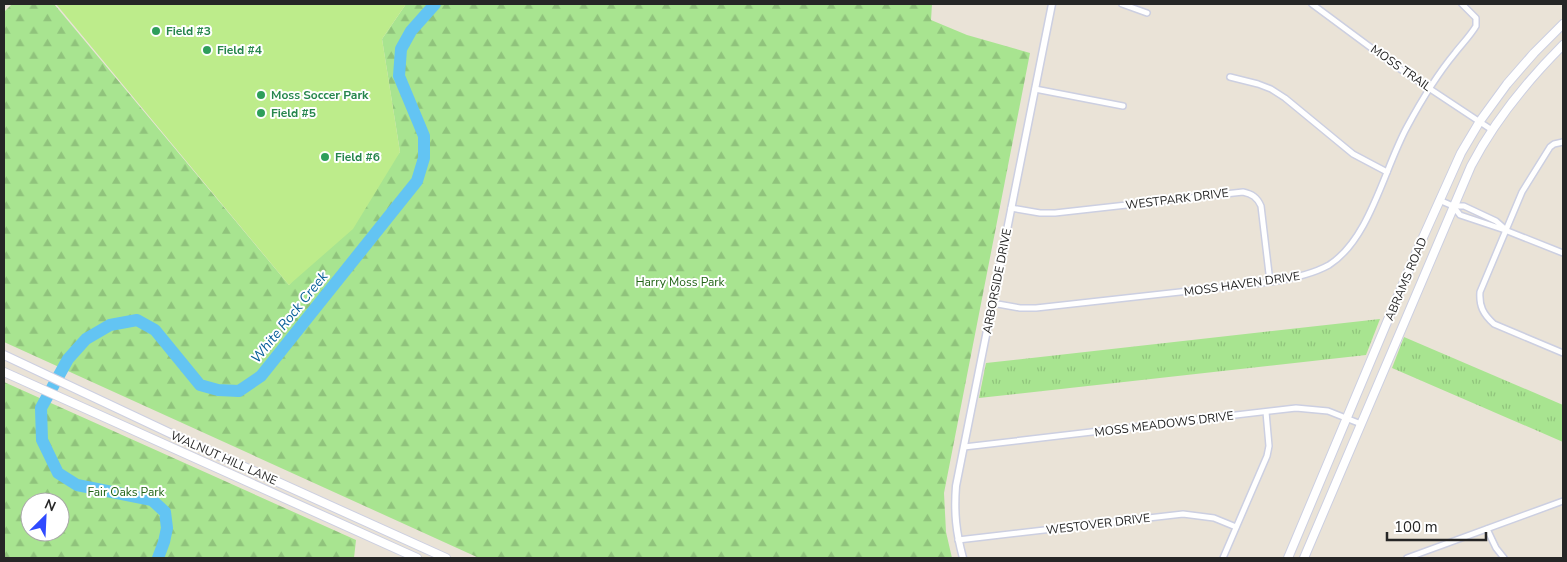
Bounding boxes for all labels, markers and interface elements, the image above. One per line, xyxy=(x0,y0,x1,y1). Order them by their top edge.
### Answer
place label: Field #3 xyxy=(166,23,211,39)
marker: Field #3 xyxy=(150,25,162,37)
street label: MOSS TRAIL xyxy=(1367,41,1435,95)
place label: Field #4 xyxy=(217,42,262,58)
marker: Field #4 xyxy=(201,44,213,56)
place label: Moss Soccer Park xyxy=(271,87,369,103)
marker: Moss Soccer Park xyxy=(255,89,267,101)
place label: Field #5 xyxy=(271,105,316,121)
marker: Field #5 xyxy=(255,107,267,119)
place label: Field #6 xyxy=(335,149,380,165)
marker: Field #6 xyxy=(319,151,331,163)
street label: WESTPARK DRIVE xyxy=(1124,185,1230,213)
street label: ARBORSIDE DRIVE xyxy=(979,227,1015,335)
street label: ABRAMS ROAD xyxy=(1381,235,1431,323)
water label: White Rock Creek xyxy=(247,267,333,367)
street label: MOSS HAVEN DRIVE xyxy=(1183,268,1301,300)
park label: Harry Moss Park xyxy=(635,274,726,290)
street label: MOSS MEADOWS DRIVE xyxy=(1094,408,1234,440)
street label: WALNUT HILL LANE xyxy=(168,427,280,489)
park label: Fair Oaks Park xyxy=(87,484,166,500)
north arrow xyxy=(20,492,70,542)
text: N xyxy=(41,495,59,516)
street label: WESTOVER DRIVE xyxy=(1045,510,1151,538)
scale bar xyxy=(1387,510,1486,542)
text: 100 m xyxy=(1394,517,1438,537)

